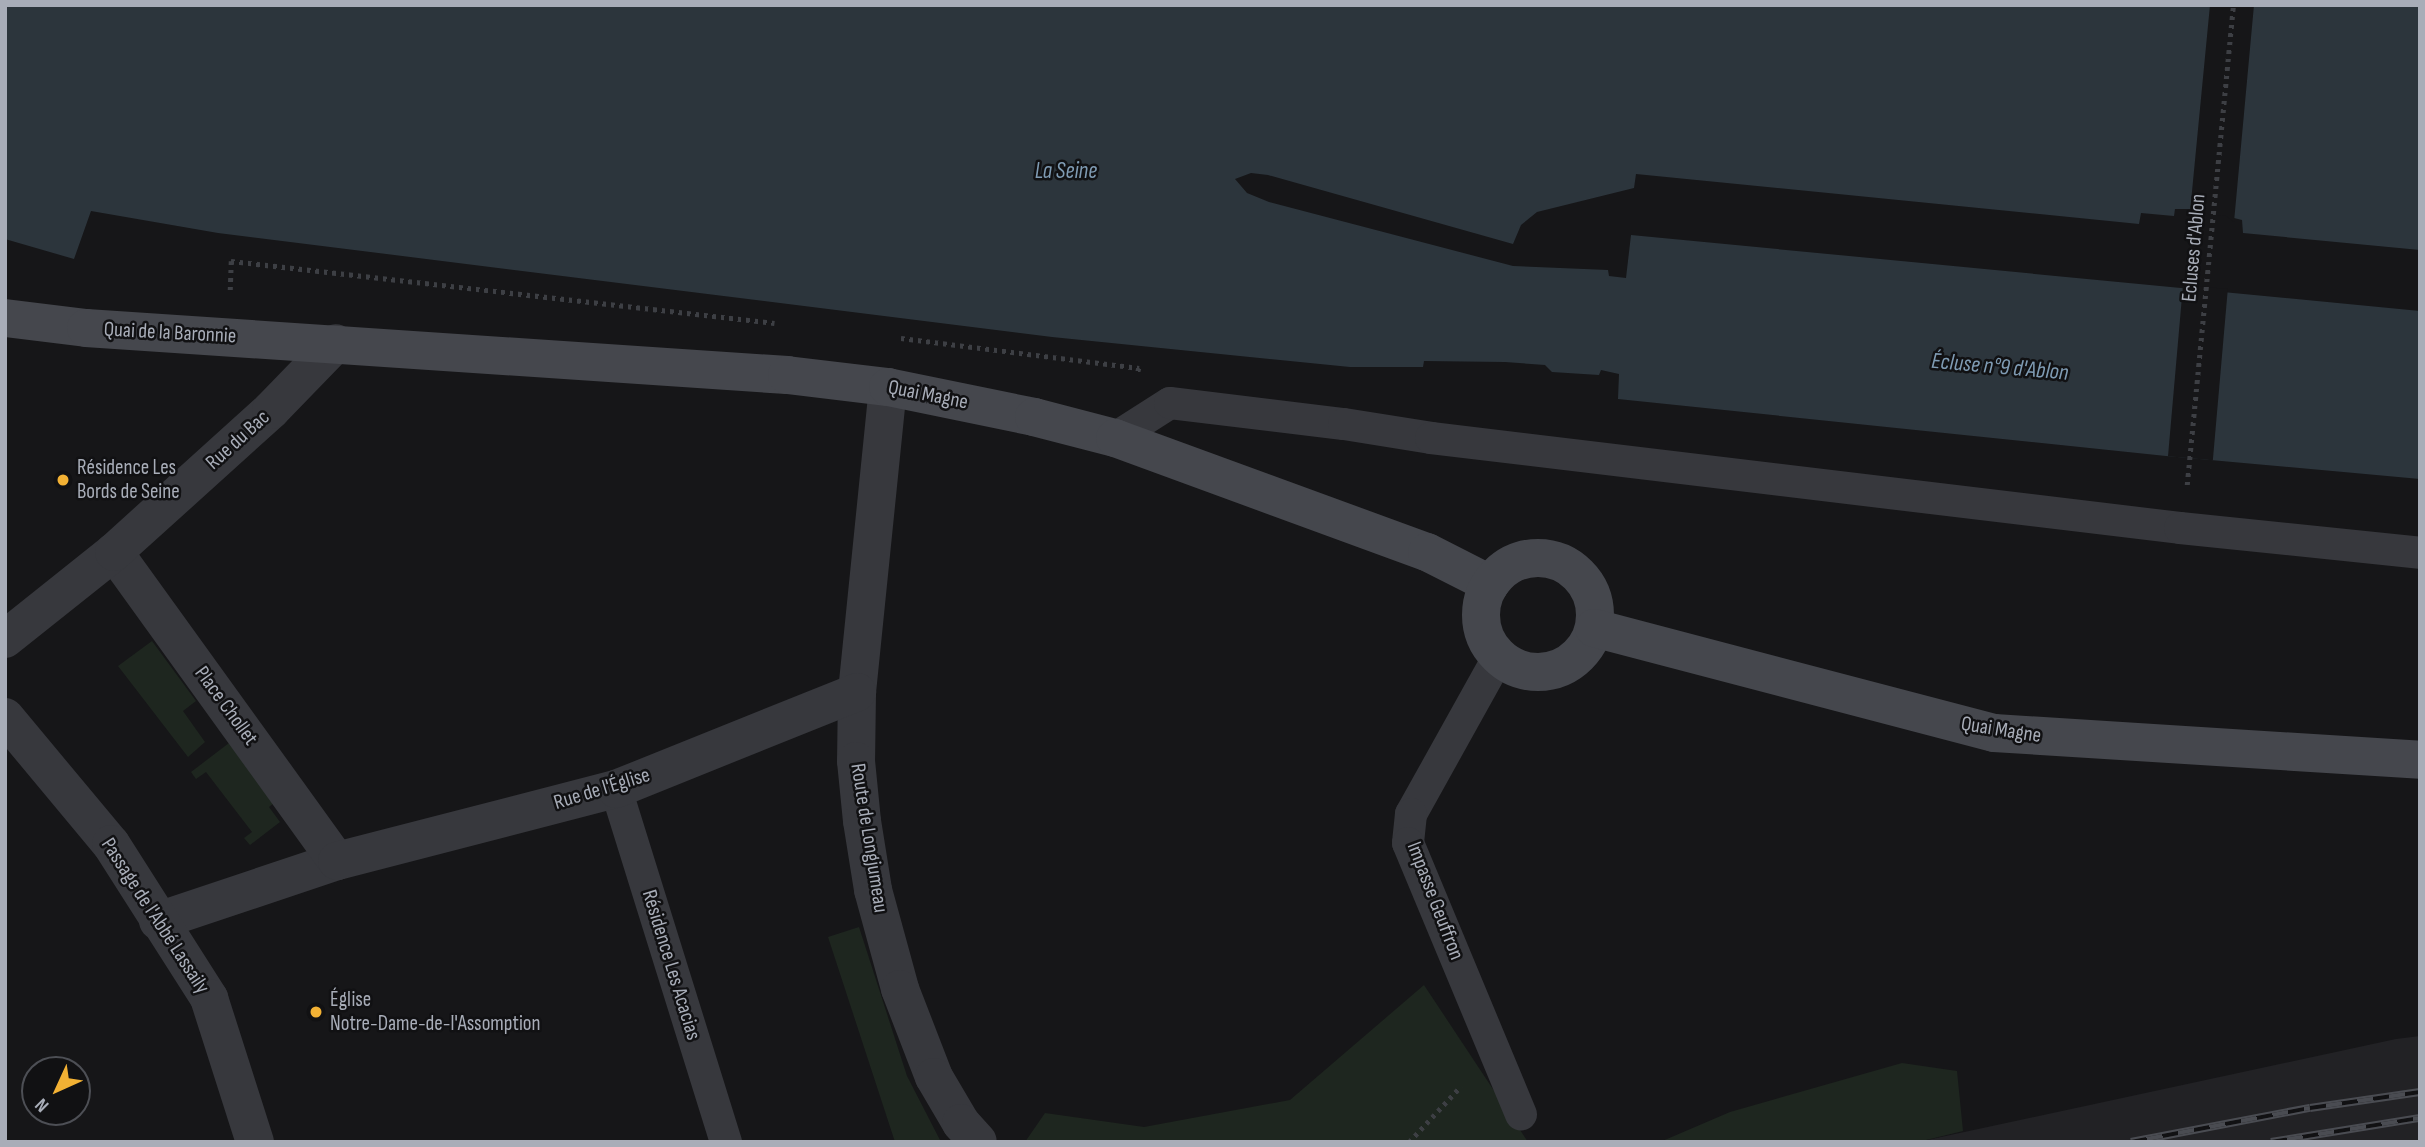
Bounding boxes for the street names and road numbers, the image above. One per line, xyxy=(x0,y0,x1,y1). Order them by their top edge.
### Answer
street label: Ecluses d'Ablon xyxy=(2177,193,2211,303)
street label: Quai de la Baronnie xyxy=(103,317,237,349)
street label: Quai Magne xyxy=(886,375,970,415)
street label: Rue du Bac xyxy=(201,405,275,475)
street label: Place Chollet xyxy=(189,662,263,750)
street label: Quai Magne xyxy=(1959,711,2043,749)
street label: Route de Longjumeau xyxy=(845,761,893,915)
street label: Rue de l'Église xyxy=(551,762,653,816)
street label: Passage de l'Abbé Lassaily xyxy=(95,833,215,999)
street label: Impasse Geuffron xyxy=(1401,838,1469,964)
street label: Résidence Les Acacias xyxy=(636,887,706,1043)

